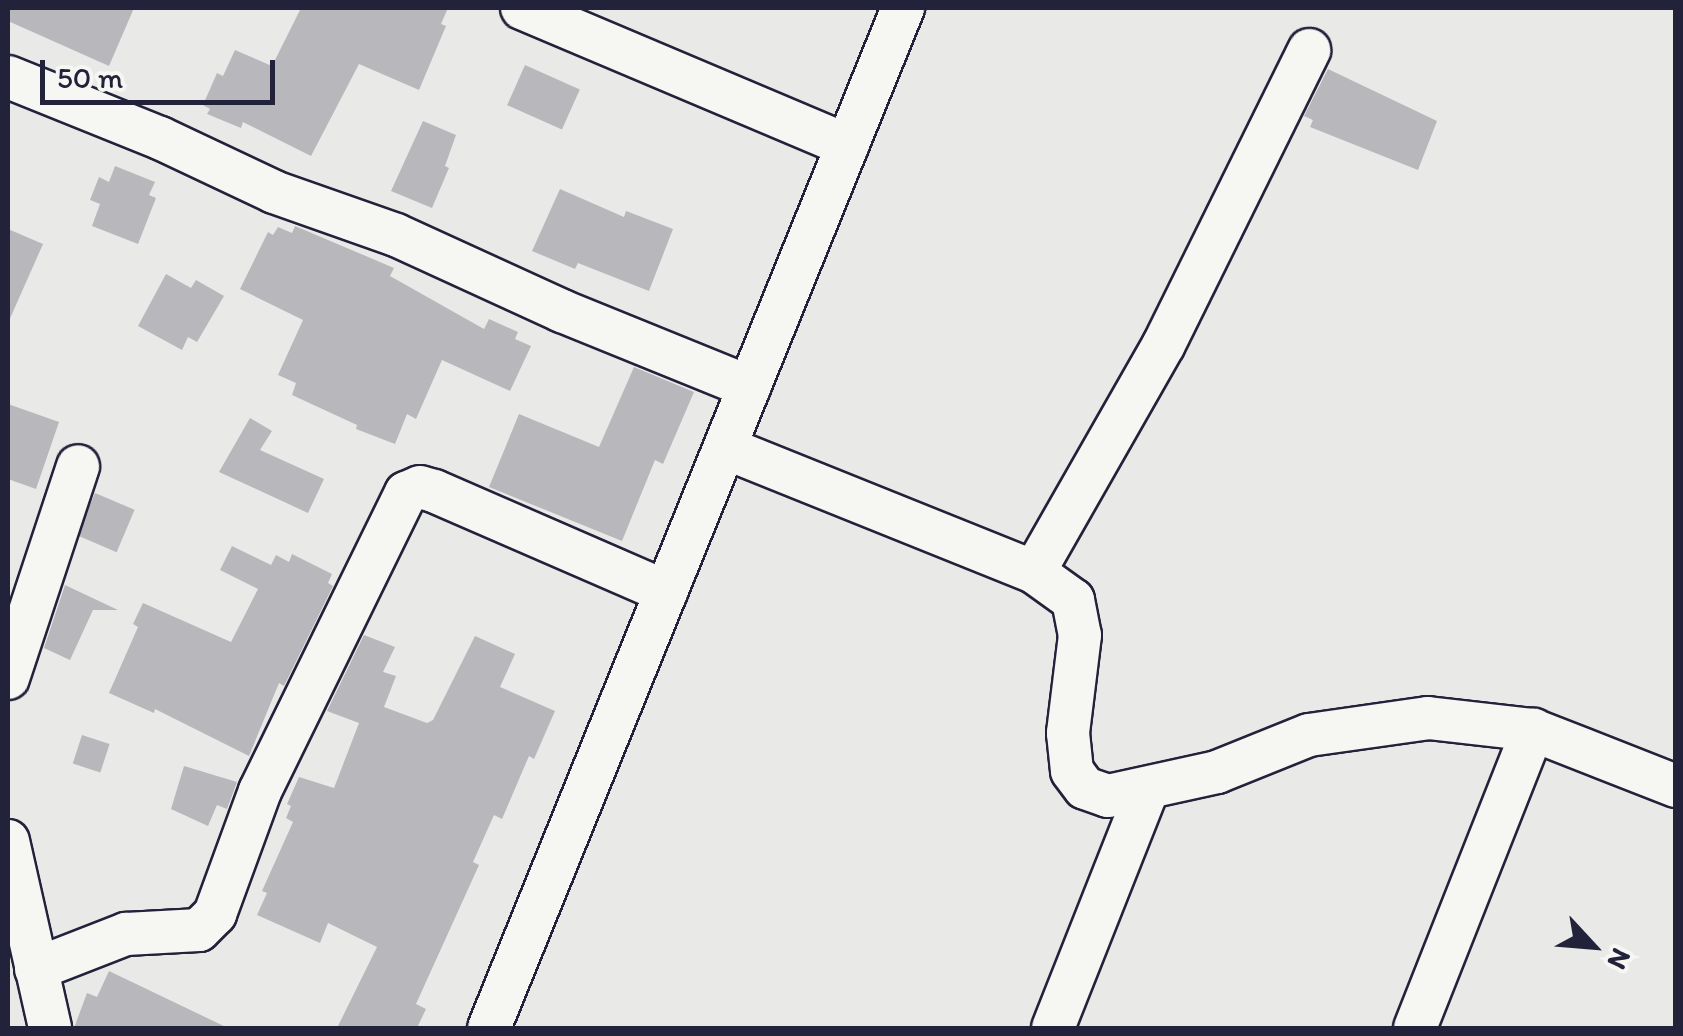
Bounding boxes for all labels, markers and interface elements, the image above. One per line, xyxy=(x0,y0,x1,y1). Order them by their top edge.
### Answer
scale bar xyxy=(45,40,280,102)
text: 50 m xyxy=(57,59,123,96)
north arrow xyxy=(1543,896,1643,996)
text: N xyxy=(1601,943,1639,975)

